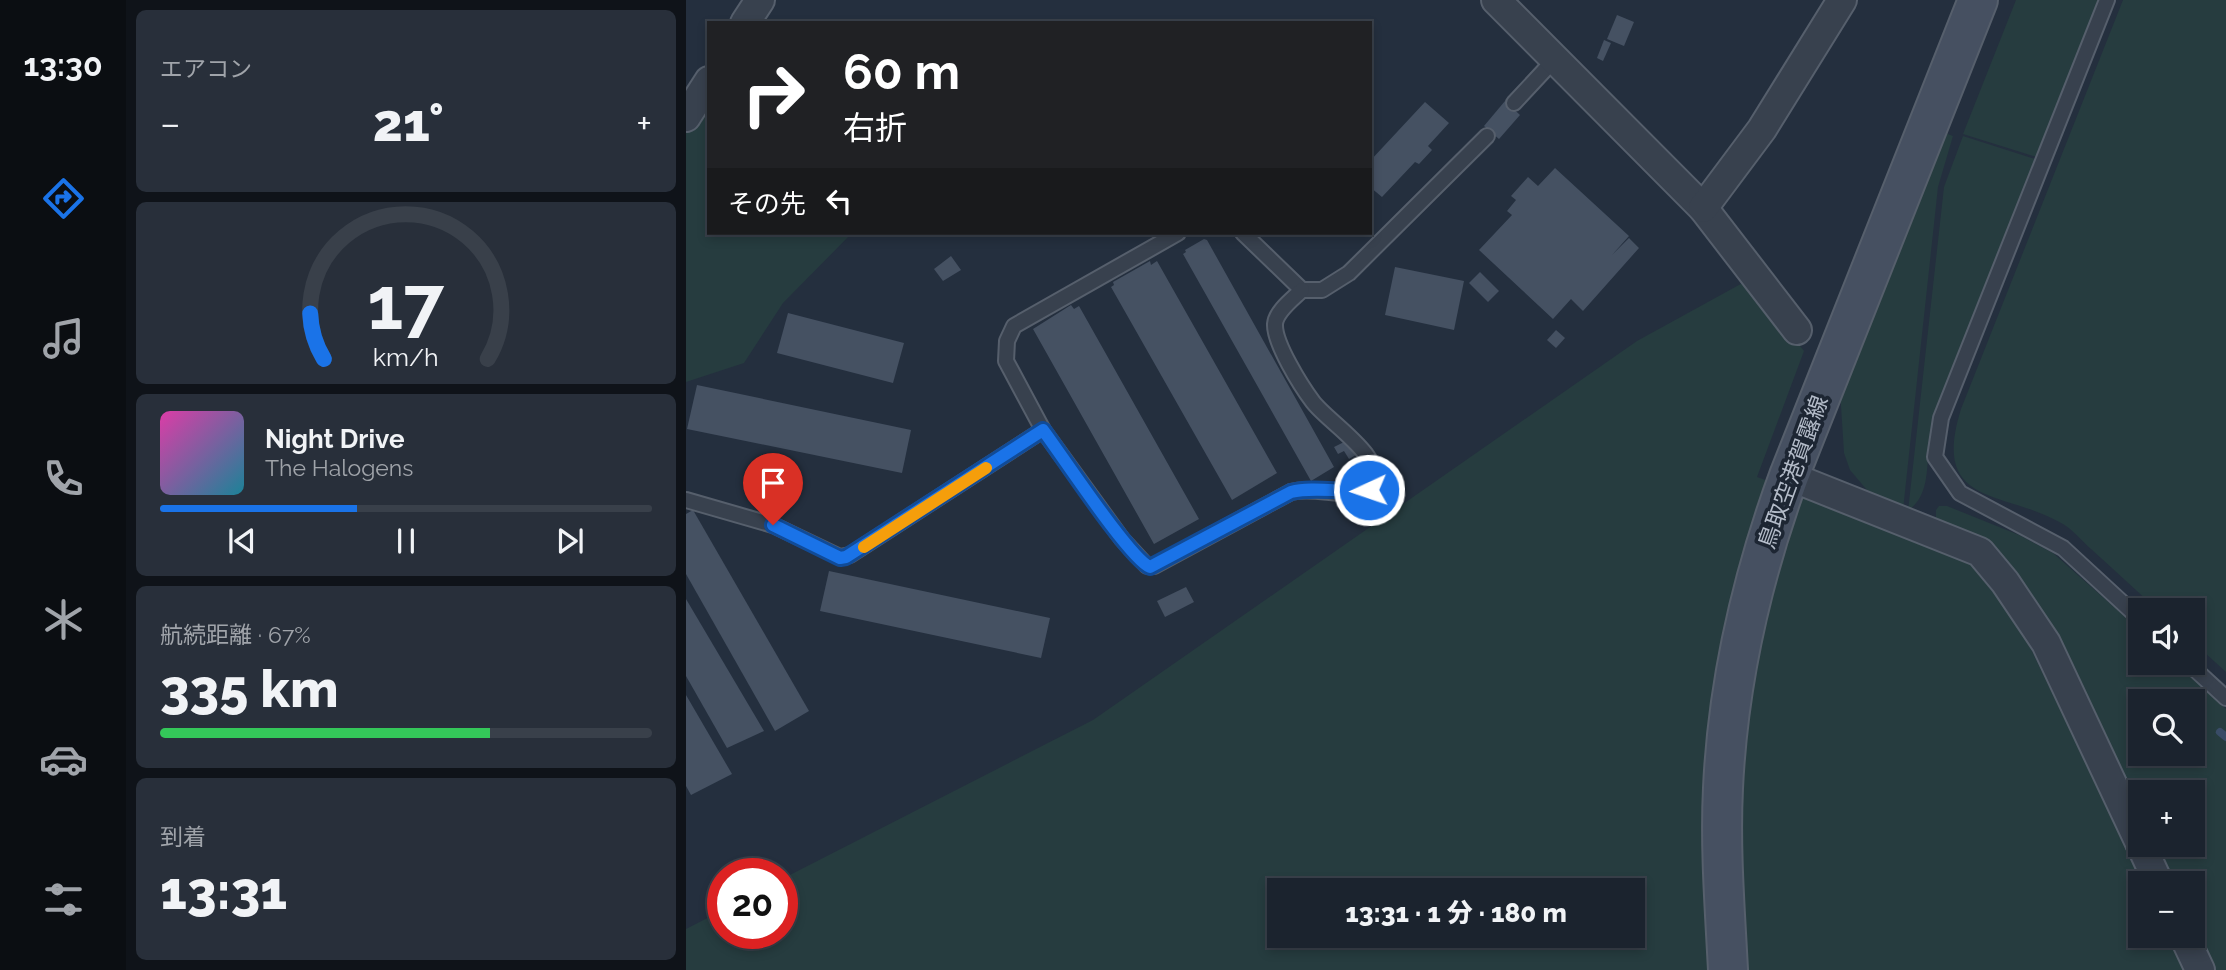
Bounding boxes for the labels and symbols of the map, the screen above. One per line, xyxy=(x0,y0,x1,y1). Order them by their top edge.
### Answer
street label: 鳥取空港賀露線 xyxy=(1752,392,1833,552)
pin xyxy=(743,453,803,525)
position arrow xyxy=(1332,453,1406,527)
speed limit sign: 20 xyxy=(707,858,798,949)

